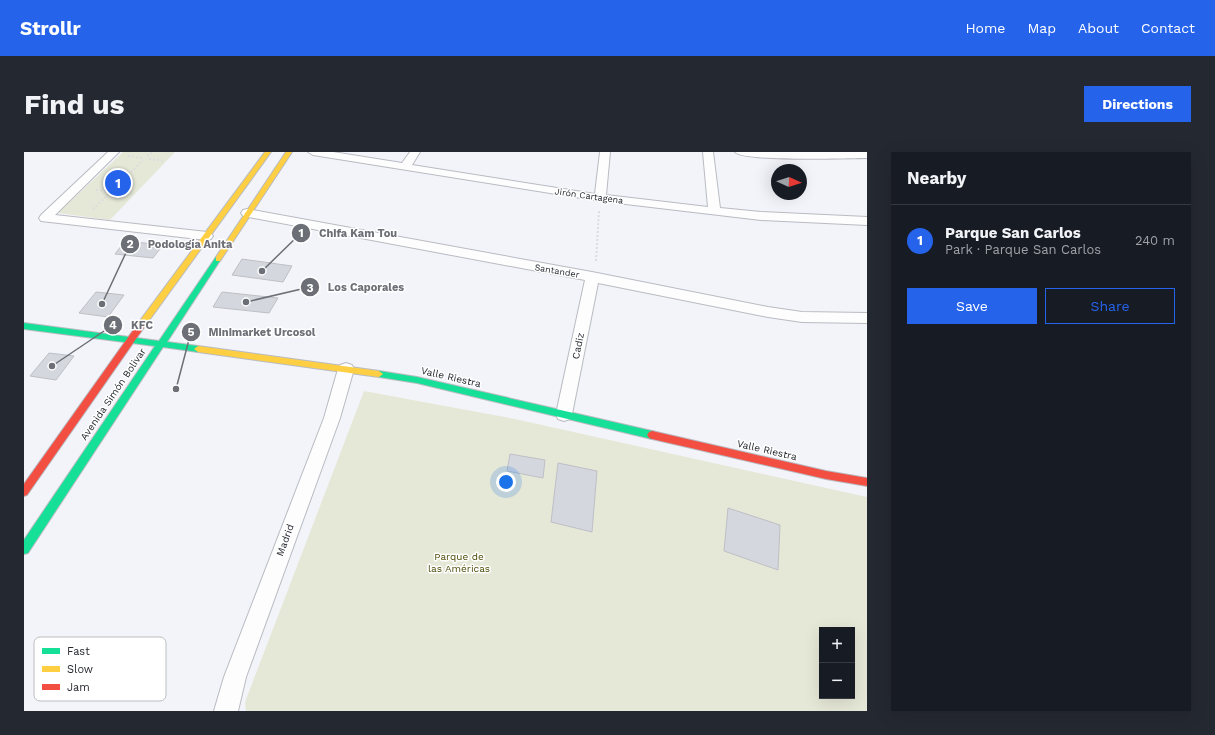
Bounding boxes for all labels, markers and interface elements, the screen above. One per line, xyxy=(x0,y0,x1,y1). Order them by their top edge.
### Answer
text: Strollr xyxy=(20,17,81,40)
text: Home xyxy=(965,20,1005,36)
text: Map xyxy=(1027,20,1056,36)
text: About xyxy=(1078,20,1119,36)
text: Contact xyxy=(1141,20,1195,36)
button: Directions xyxy=(1084,86,1191,122)
text: Find us xyxy=(24,88,124,121)
north arrow xyxy=(771,164,807,200)
pin: 1 xyxy=(105,168,131,198)
text: Nearby xyxy=(907,168,966,188)
street label: Jirón Cartagena xyxy=(554,186,624,206)
callout: Chifa Kam Tou xyxy=(291,221,405,244)
text: Parque San Carlos xyxy=(945,224,1081,242)
text: 1 xyxy=(298,226,304,240)
text: Chifa Kam Tou xyxy=(319,227,397,240)
callout: Podología Anita xyxy=(120,232,241,255)
text: 1 xyxy=(917,233,923,248)
text: 240 m xyxy=(1135,233,1175,248)
text: 2 xyxy=(126,237,134,251)
text: Podología Anita xyxy=(148,238,233,251)
text: Park · Parque San Carlos xyxy=(945,242,1101,257)
street label: Santander xyxy=(534,262,580,280)
callout: Los Caporales xyxy=(300,276,412,299)
text: 3 xyxy=(306,281,314,295)
text: Los Caporales xyxy=(328,281,404,294)
button: Save xyxy=(907,288,1037,324)
button: Share xyxy=(1045,288,1175,324)
callout: KFC xyxy=(103,314,161,337)
text: 4 xyxy=(109,318,117,332)
text: KFC xyxy=(131,319,153,332)
callout: Minimarket Urcosol xyxy=(181,320,324,343)
text: 5 xyxy=(188,325,195,339)
text: Minimarket Urcosol xyxy=(209,326,316,339)
street label: Cadiz xyxy=(570,332,586,360)
street label: Avenida Simón Bolivar xyxy=(78,346,148,442)
street label: Valle Riestra xyxy=(420,365,482,389)
street label: Valle Riestra xyxy=(736,438,798,462)
your location xyxy=(496,472,516,492)
street label: Madrid xyxy=(274,522,296,558)
park label: Parque de las Américas xyxy=(428,551,490,574)
map controls xyxy=(819,627,855,699)
button: + xyxy=(819,627,855,663)
legend xyxy=(34,637,166,701)
text: Fast xyxy=(67,645,90,658)
text: Slow xyxy=(67,663,93,676)
button: − xyxy=(819,663,855,699)
text: Jam xyxy=(67,681,90,694)

